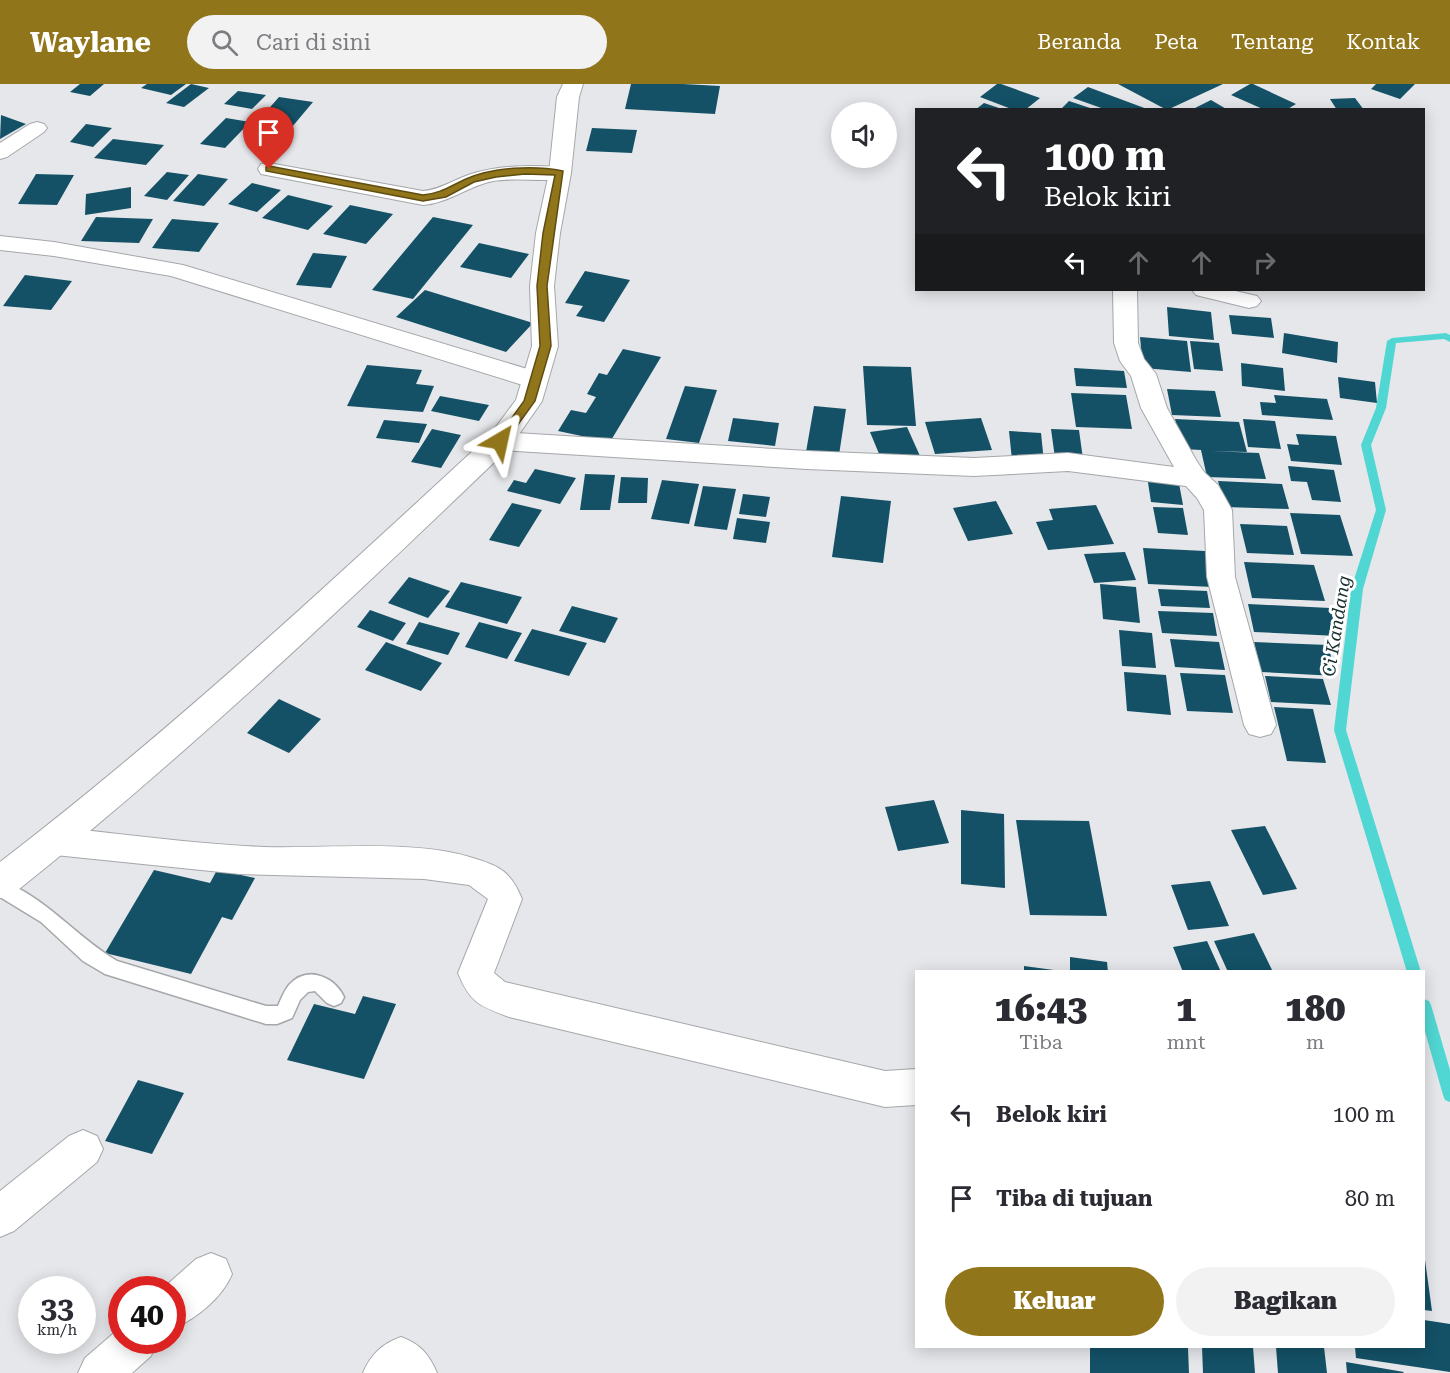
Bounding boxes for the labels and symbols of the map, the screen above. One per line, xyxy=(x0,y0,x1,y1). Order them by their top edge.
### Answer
pin xyxy=(243,107,294,169)
position arrow xyxy=(468,409,532,473)
water label: Ci Kandang xyxy=(1318,574,1354,678)
speed limit sign: 40 xyxy=(108,1276,186,1354)

